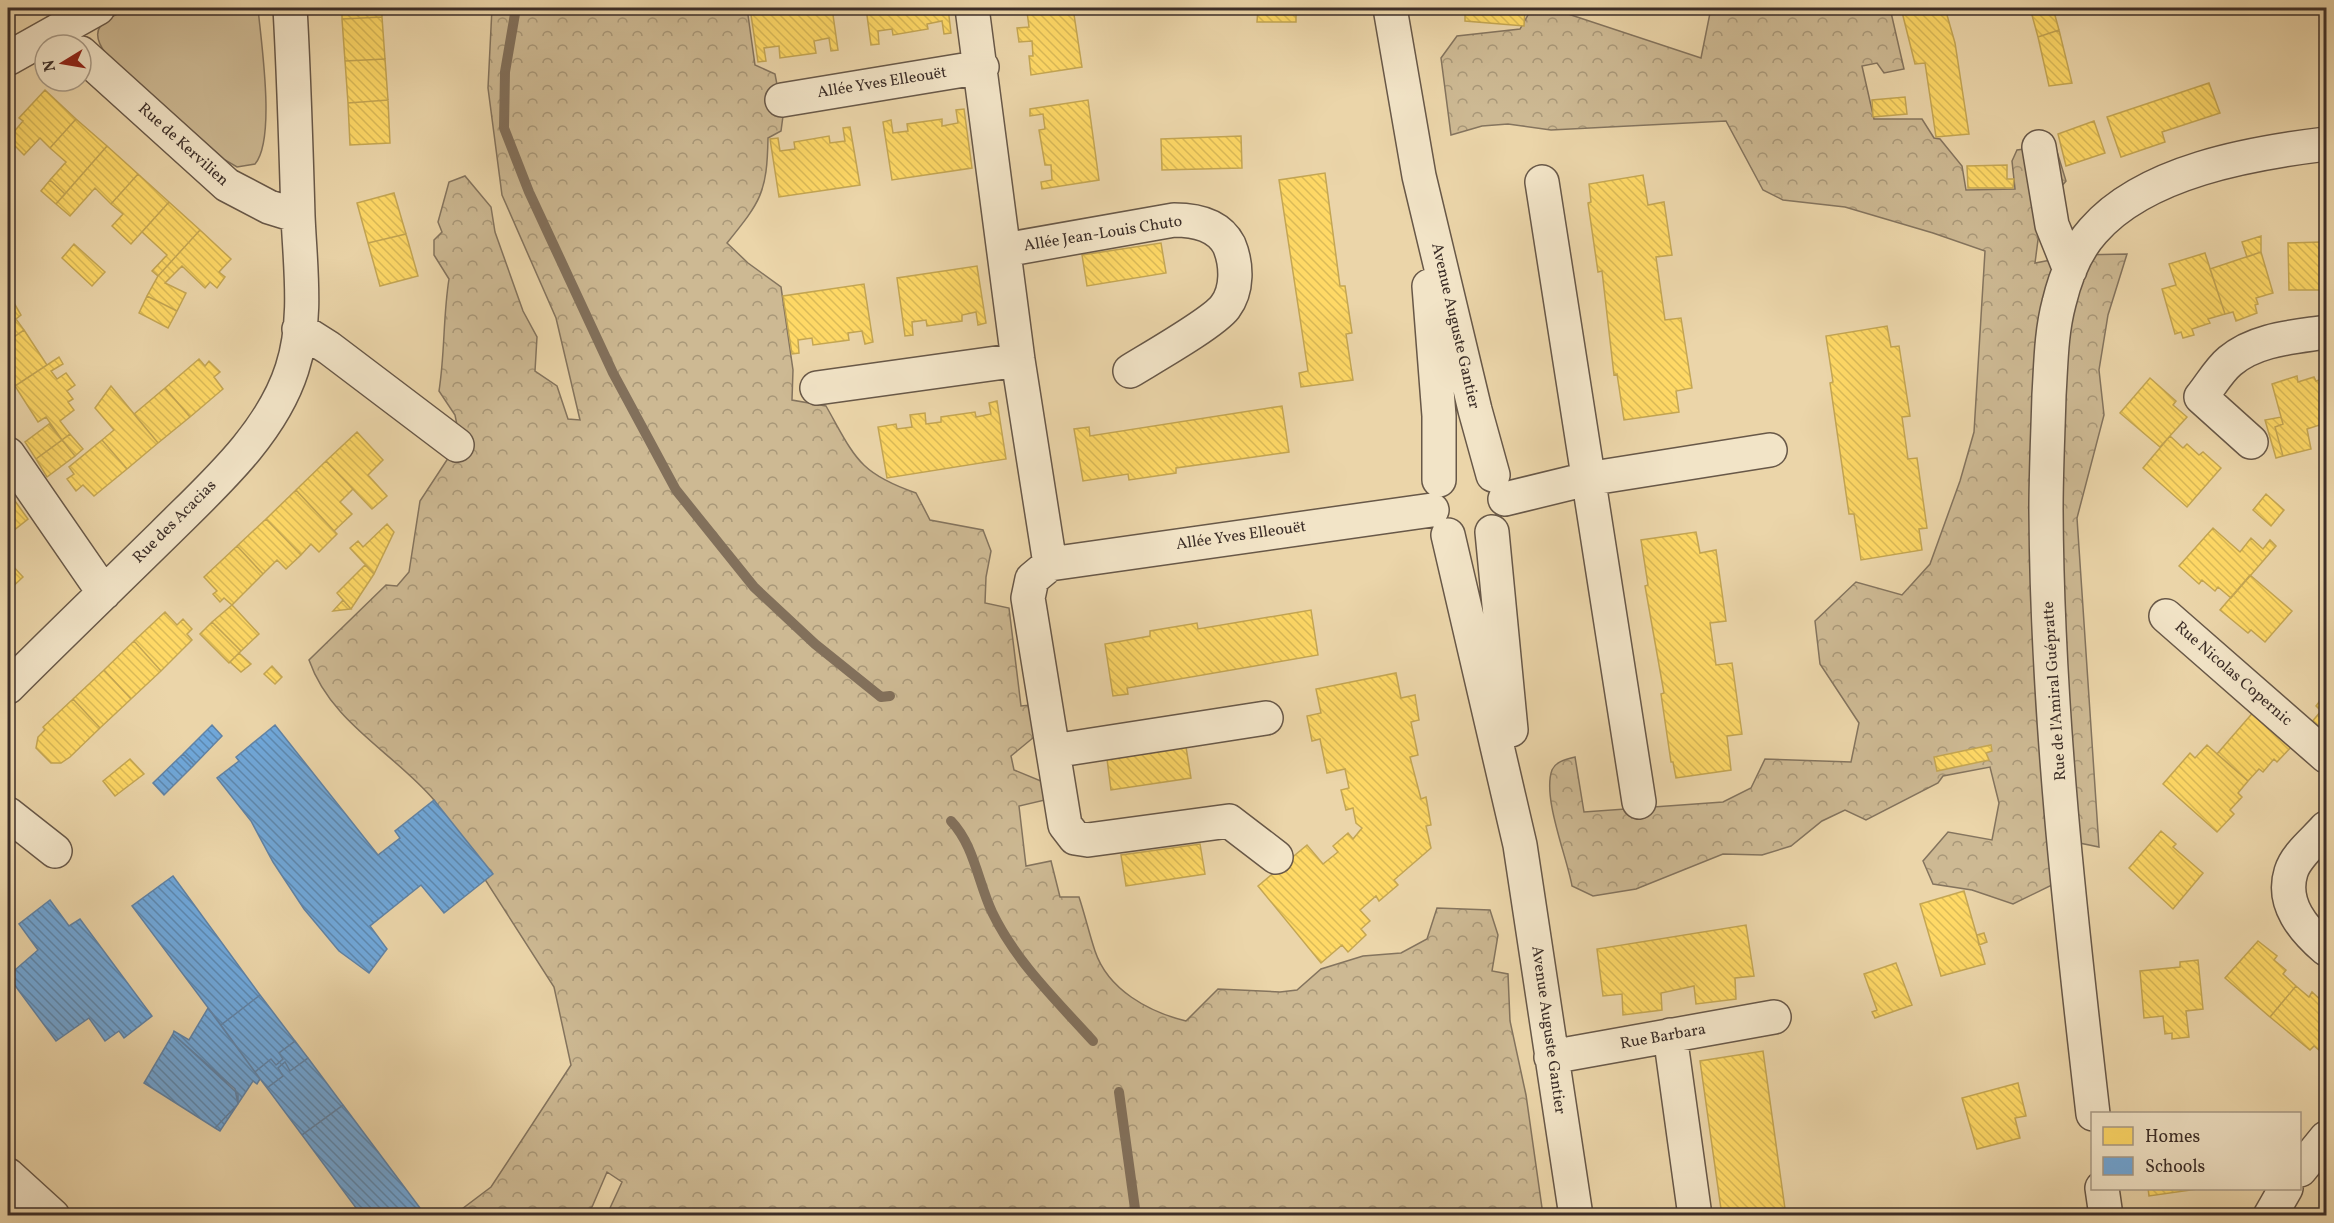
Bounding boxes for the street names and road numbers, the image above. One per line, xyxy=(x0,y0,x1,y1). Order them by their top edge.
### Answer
street label: Allée Yves Elleouët xyxy=(816,62,949,104)
street label: Rue de Kervilien xyxy=(133,98,233,192)
street label: Allée Jean-Louis Chuto xyxy=(1022,211,1184,257)
street label: Avenue Auguste Gantier xyxy=(1425,241,1485,411)
street label: Rue des Acacias xyxy=(128,475,222,569)
street label: Allée Yves Elleouët xyxy=(1175,516,1308,556)
street label: Rue de l'Amiral Guépratte xyxy=(2038,600,2072,782)
street label: Rue Nicolas Copernic xyxy=(2169,617,2297,731)
street label: Avenue Auguste Gantier xyxy=(1525,944,1571,1116)
street label: Rue Barbara xyxy=(1618,1019,1708,1055)

